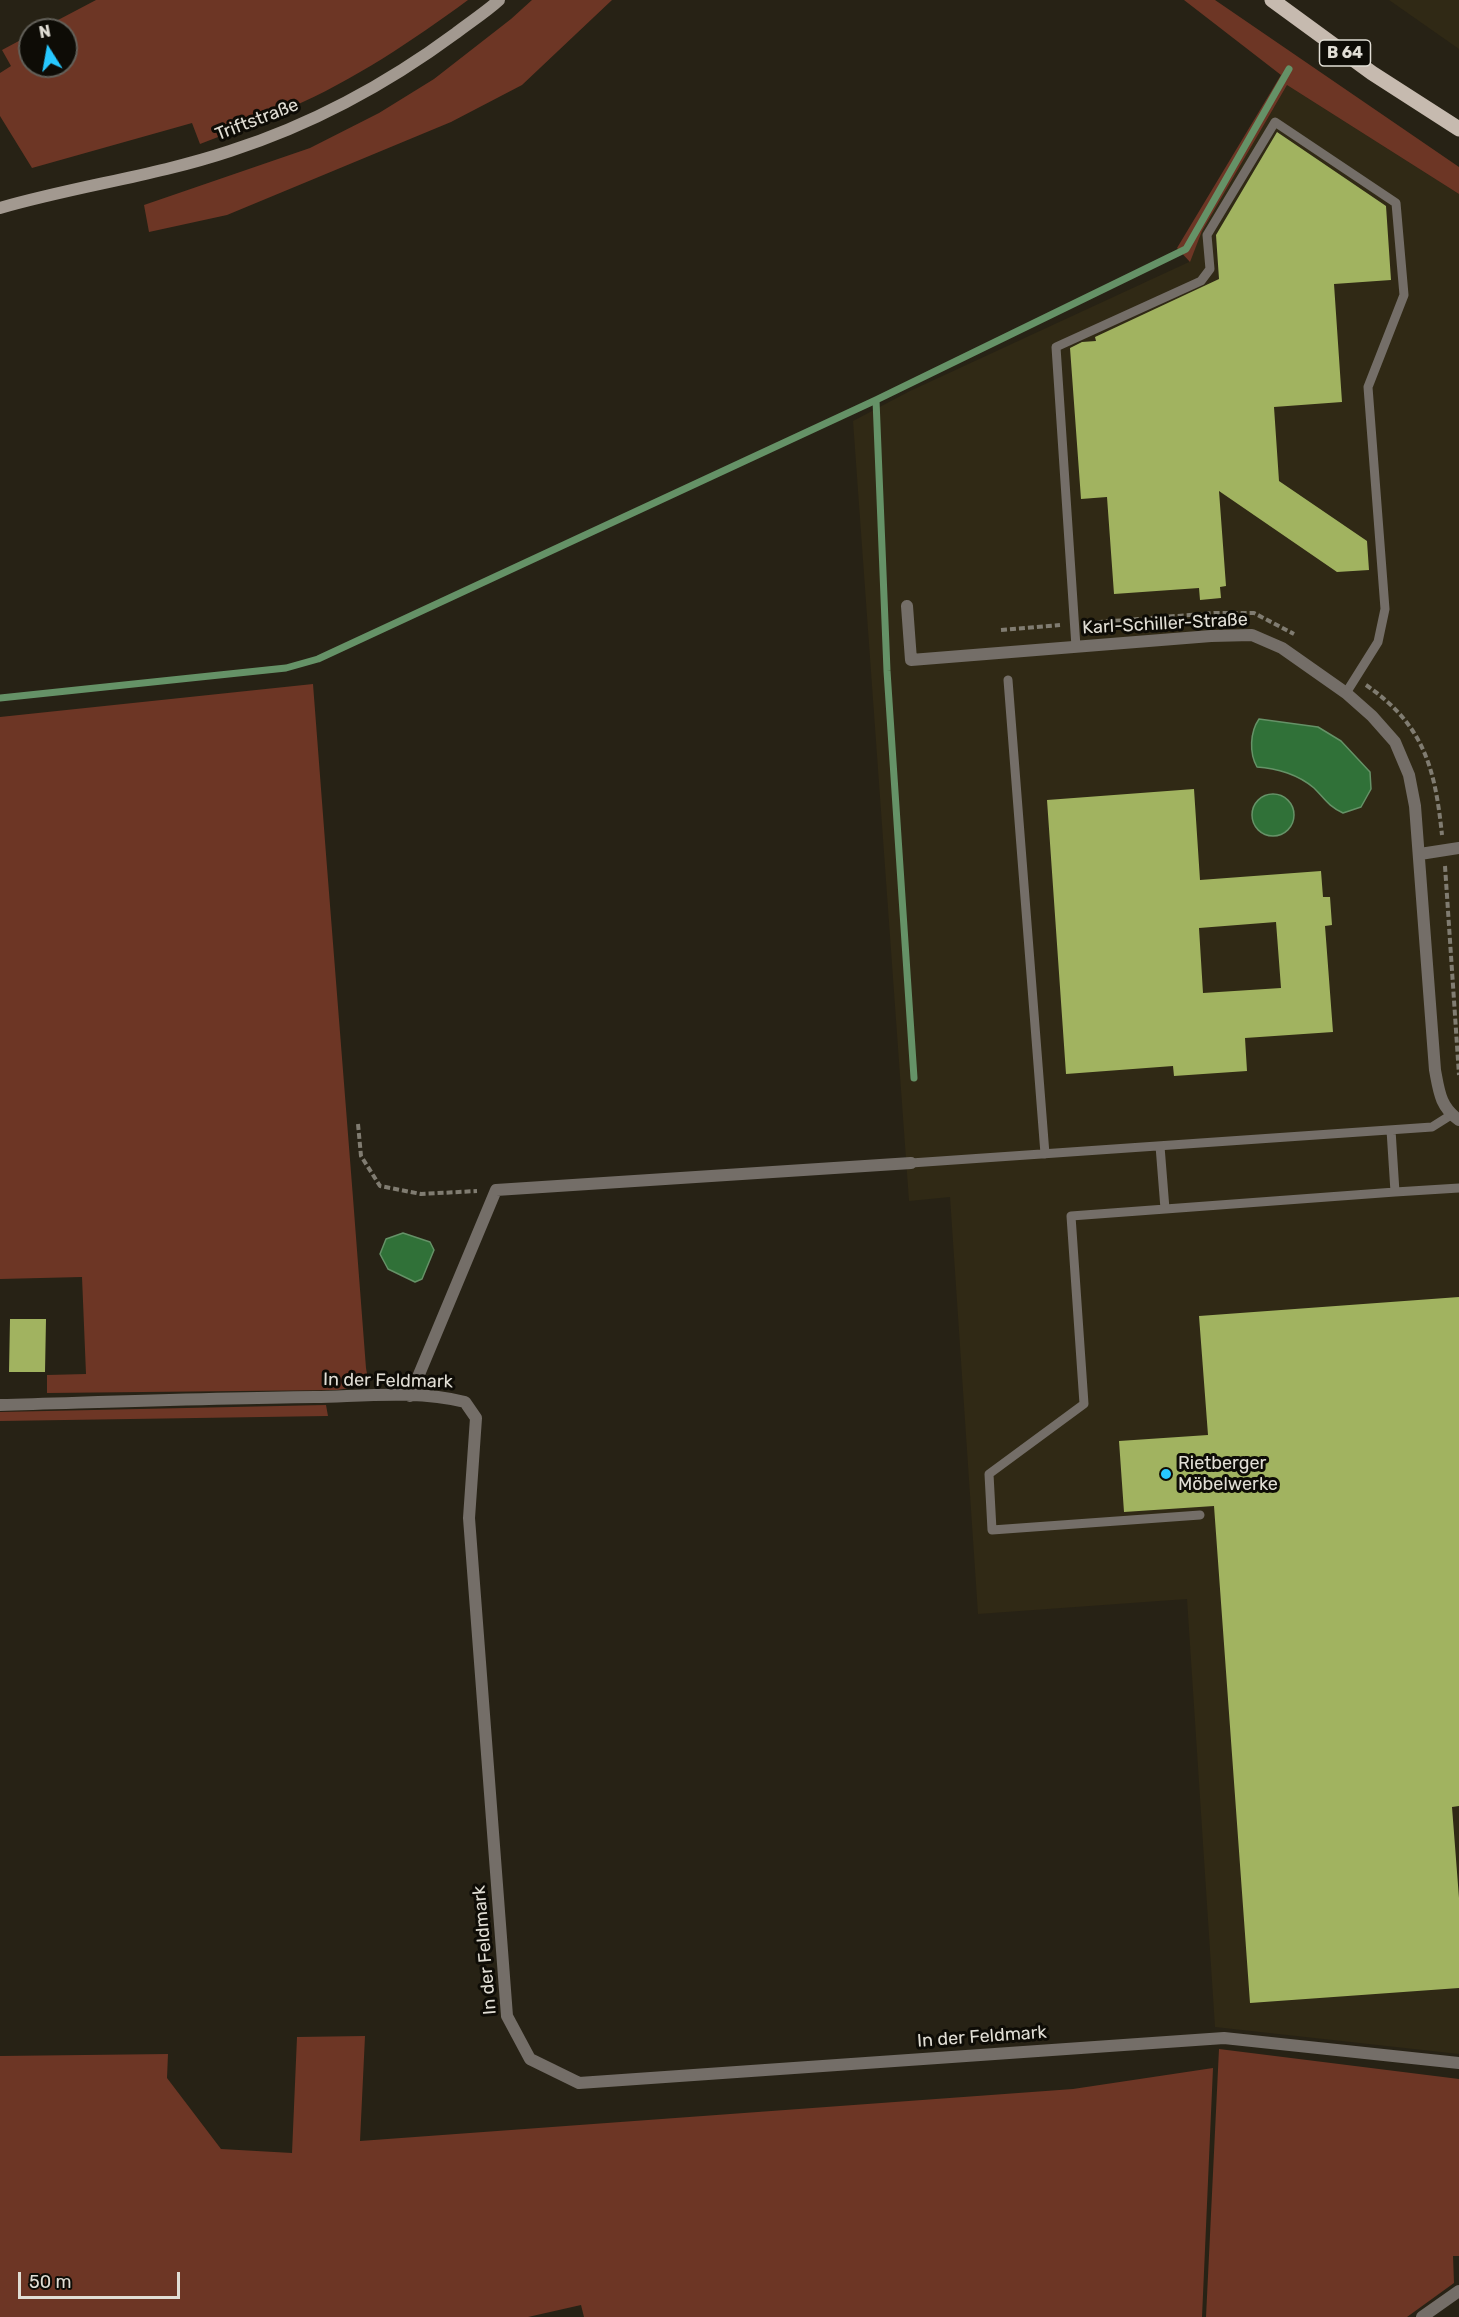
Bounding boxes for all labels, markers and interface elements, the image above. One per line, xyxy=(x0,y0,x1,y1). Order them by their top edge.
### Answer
north arrow xyxy=(18,18,78,78)
text: N xyxy=(37,21,52,42)
road number: B 64 xyxy=(1320,40,1370,66)
street label: Triftstraße xyxy=(212,94,302,146)
street label: Karl-Schiller-Straße xyxy=(1082,609,1248,639)
street label: In der Feldmark xyxy=(323,1369,453,1393)
place label: Rietberger Möbelwerke xyxy=(1178,1453,1278,1496)
marker: Rietberger Möbelwerke xyxy=(1159,1467,1173,1481)
street label: In der Feldmark xyxy=(469,1884,501,2016)
street label: In der Feldmark xyxy=(916,2022,1048,2052)
scale bar xyxy=(21,2260,183,2298)
text: 50 m xyxy=(29,2271,72,2293)

